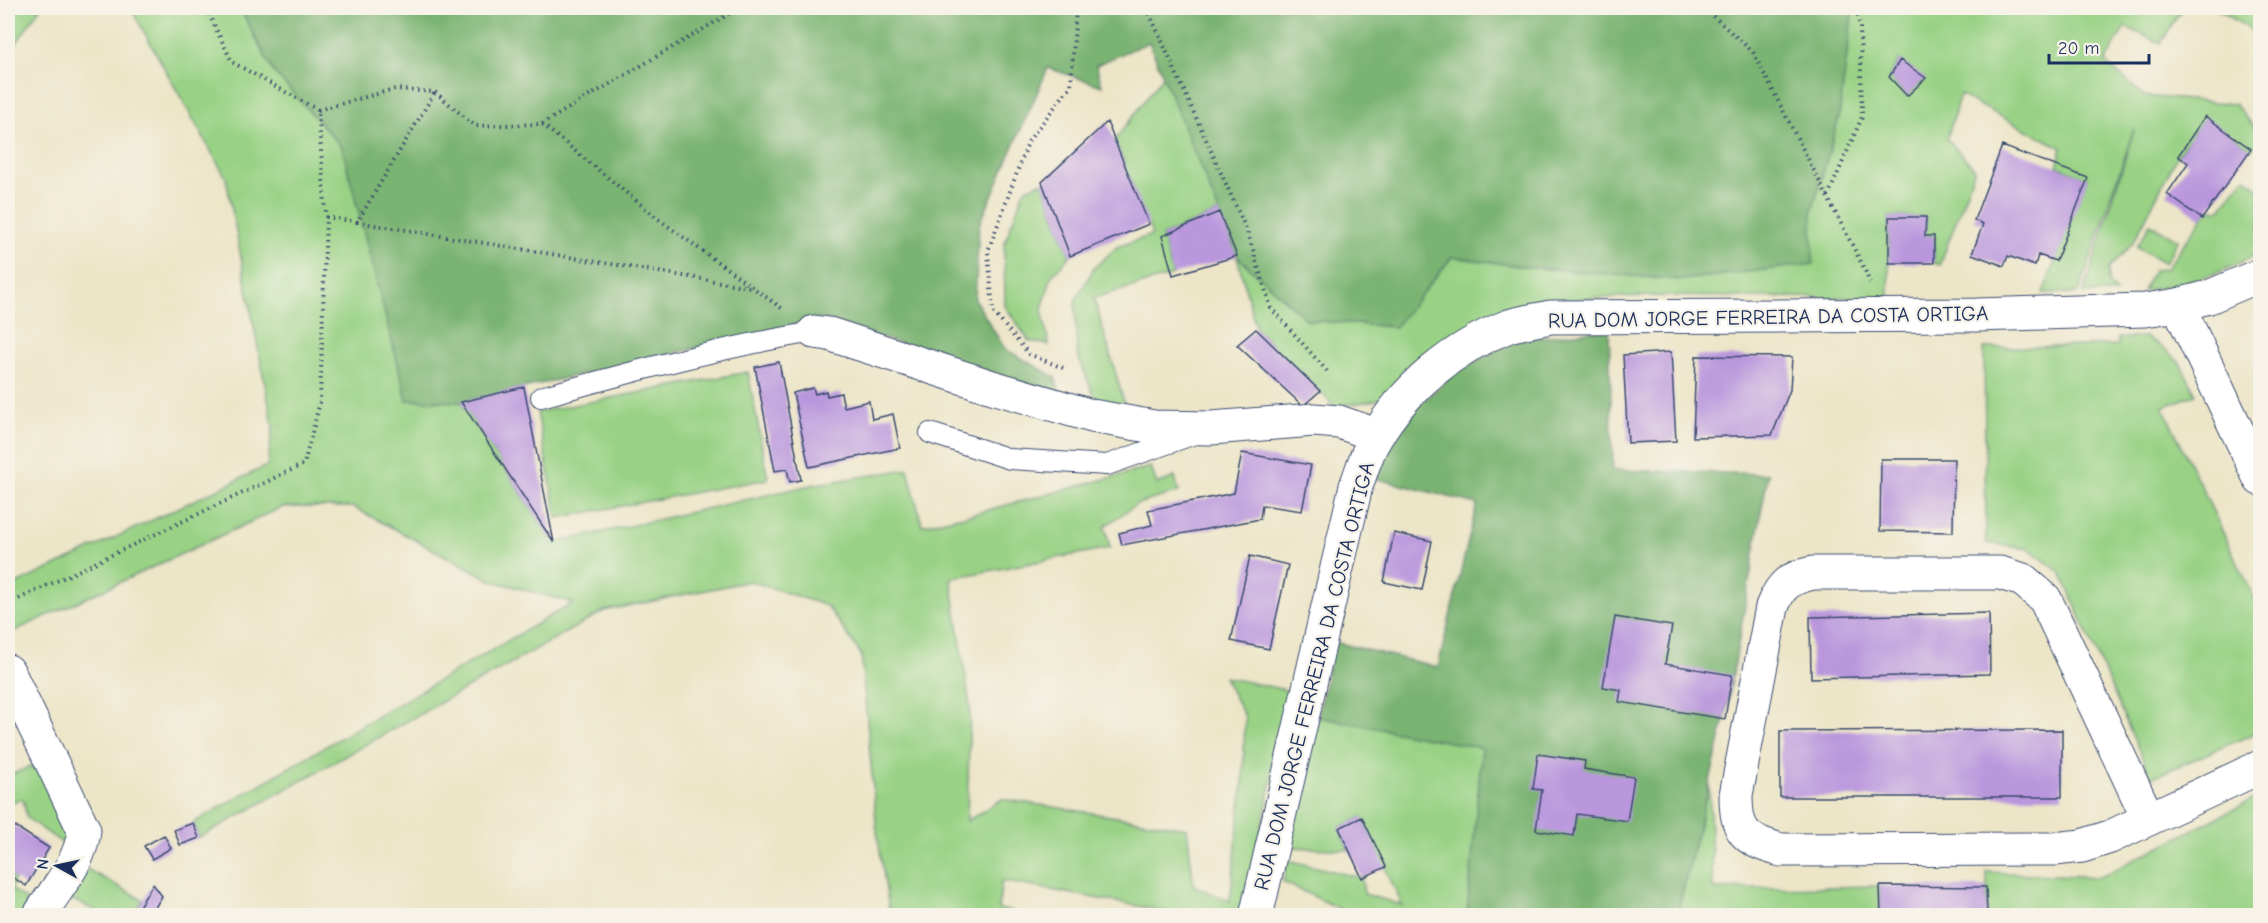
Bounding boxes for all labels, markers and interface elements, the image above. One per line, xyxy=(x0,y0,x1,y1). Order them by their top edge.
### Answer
scale bar xyxy=(2049,27,2150,65)
text: 20 m xyxy=(2058,38,2099,59)
street label: RUA DOM JORGE FERREIRA DA COSTA ORTIGA xyxy=(1548,301,1988,333)
street label: RUA DOM JORGE FERREIRA DA COSTA ORTIGA xyxy=(1249,459,1379,893)
north arrow xyxy=(27,836,87,896)
text: N xyxy=(33,858,53,870)

